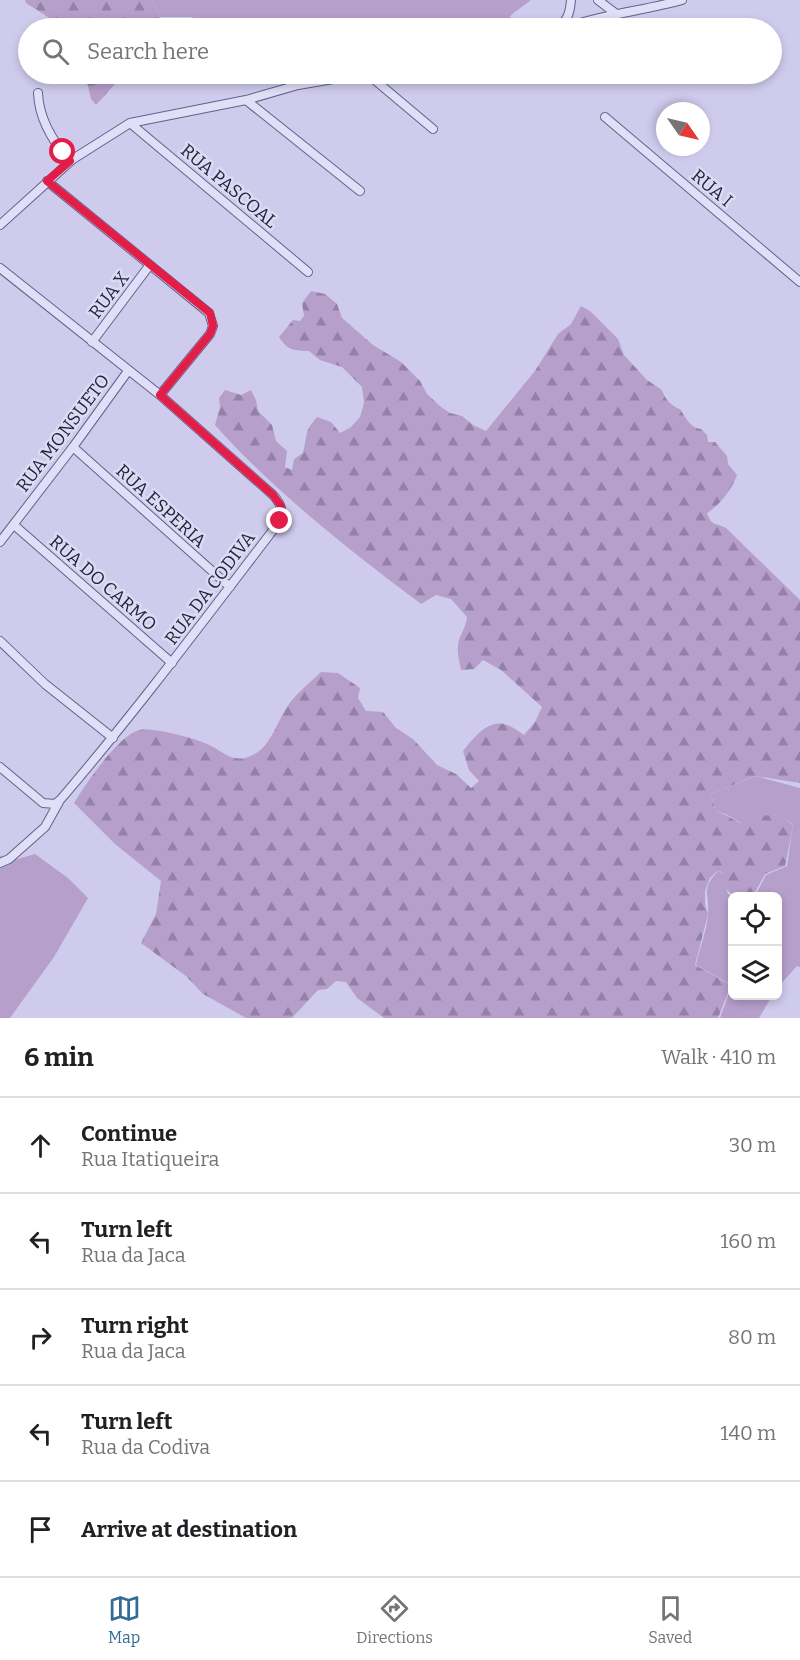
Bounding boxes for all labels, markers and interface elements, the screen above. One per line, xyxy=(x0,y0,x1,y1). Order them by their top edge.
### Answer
search box xyxy=(18,18,782,84)
icon: search xyxy=(39,35,72,68)
text: Search here xyxy=(87,38,209,65)
north arrow xyxy=(656,102,710,156)
route start xyxy=(49,138,75,164)
street label: RUA PASCOAL xyxy=(176,139,282,233)
street label: RUA I xyxy=(687,165,737,211)
street label: RUA X xyxy=(84,267,134,323)
street label: RUA MONSUETO xyxy=(12,370,114,496)
street label: RUA ESPERIA xyxy=(111,460,211,552)
route end xyxy=(266,507,292,533)
street label: RUA DA CODIVA xyxy=(160,527,260,649)
street label: RUA DO CARMO xyxy=(45,530,161,636)
map controls xyxy=(728,892,782,1000)
button: locate xyxy=(728,892,782,946)
button: layers xyxy=(728,946,782,1000)
text: 6 min xyxy=(24,1042,94,1073)
text: Walk · 410 m xyxy=(661,1045,776,1069)
text: Continue xyxy=(81,1120,177,1147)
icon: ahead xyxy=(24,1129,57,1162)
text: 30 m xyxy=(729,1133,776,1157)
text: Rua Itatiqueira xyxy=(81,1147,219,1171)
text: Turn left xyxy=(81,1216,173,1243)
icon: left xyxy=(24,1225,57,1258)
text: 160 m xyxy=(720,1229,776,1253)
text: Rua da Jaca xyxy=(81,1243,186,1267)
text: Turn right xyxy=(81,1312,189,1339)
icon: right xyxy=(24,1321,57,1354)
text: 80 m xyxy=(728,1325,776,1349)
text: Rua da Jaca xyxy=(81,1339,186,1363)
text: Turn left xyxy=(81,1408,173,1435)
icon: left xyxy=(24,1417,57,1450)
text: 140 m xyxy=(720,1421,776,1445)
text: Rua da Codiva xyxy=(81,1435,210,1459)
icon: arrive xyxy=(24,1513,57,1546)
text: Arrive at destination xyxy=(81,1516,297,1543)
tab: Map xyxy=(108,1592,141,1647)
tab: Directions xyxy=(356,1592,433,1647)
tab: Saved xyxy=(648,1592,692,1647)

